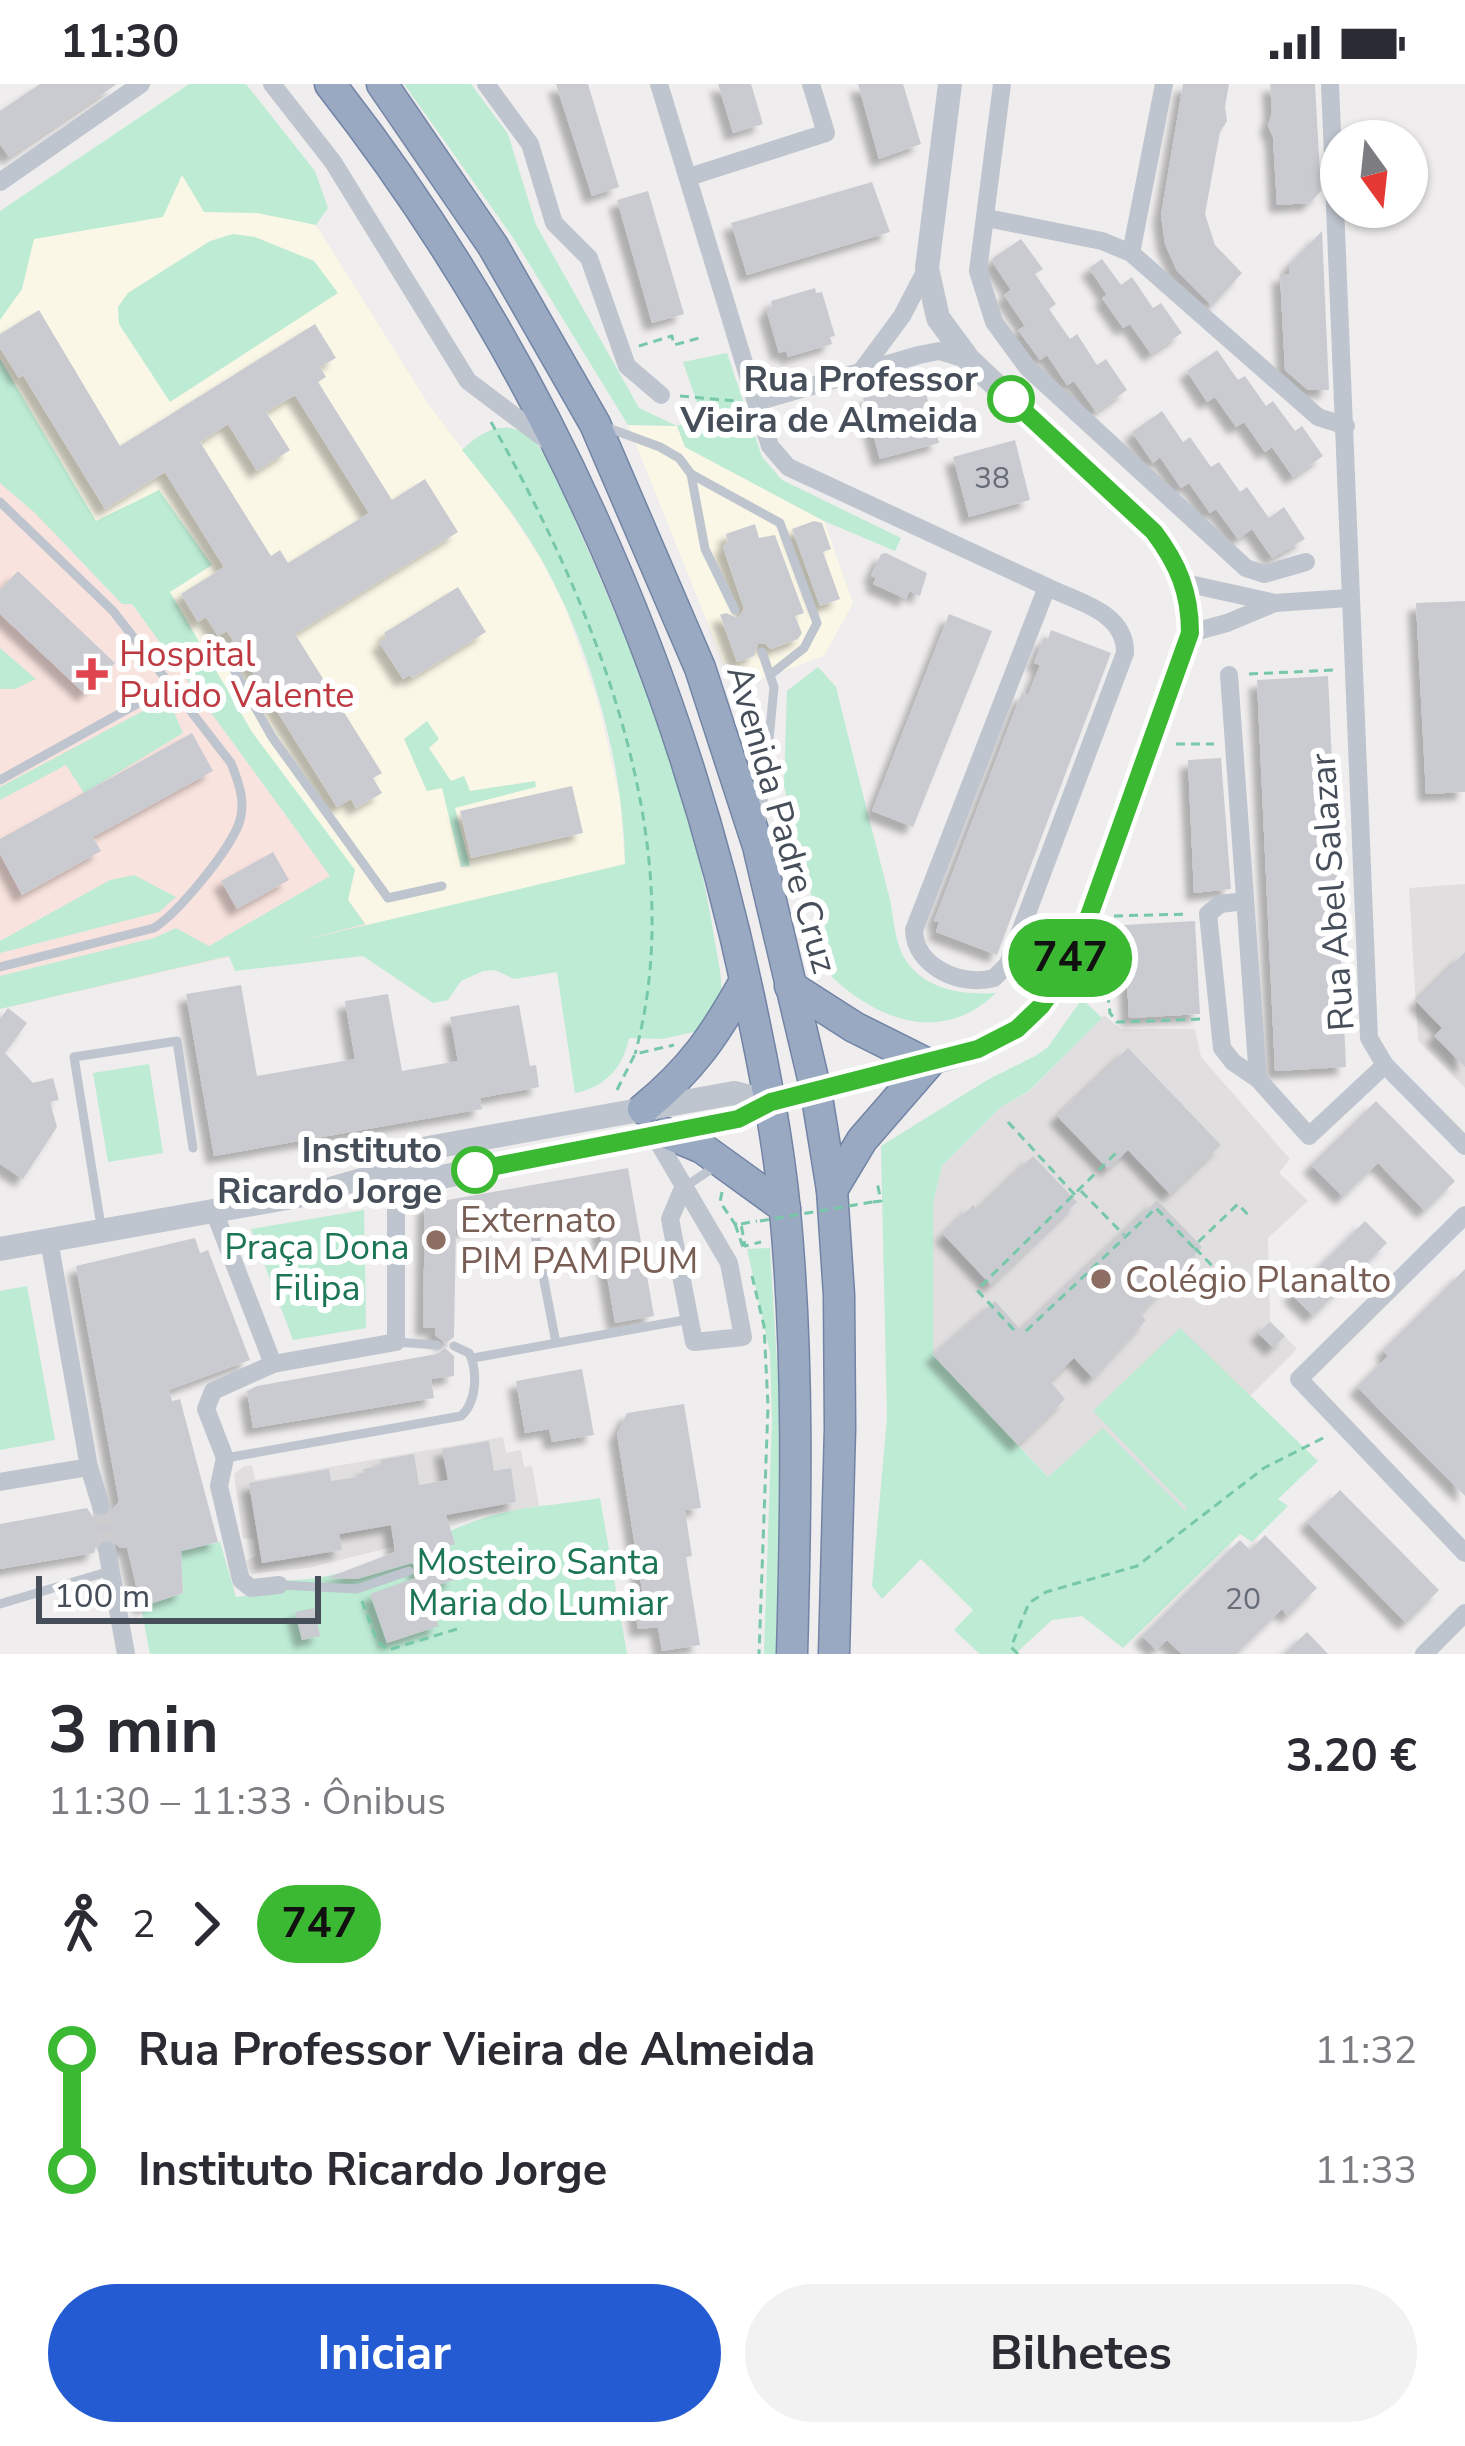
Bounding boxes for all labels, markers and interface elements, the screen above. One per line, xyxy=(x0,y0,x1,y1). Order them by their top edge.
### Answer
text: 11:30 xyxy=(60,12,179,73)
north arrow xyxy=(1320,120,1428,228)
map controls xyxy=(1320,120,1428,228)
place label: Rua Professor Vieira de Almeida xyxy=(679,355,978,445)
marker: Rua Professor Vieira de Almeida xyxy=(989,377,1033,421)
house number: 38 xyxy=(974,458,1010,499)
place label: Hospital Pulido Valente xyxy=(119,630,355,720)
marker: Hospital Pulido Valente xyxy=(76,658,108,690)
street label: Avenida Padre Cruz xyxy=(714,660,849,979)
street label: Rua Abel Salazar xyxy=(1298,751,1367,1032)
line badge: 747 xyxy=(1001,919,1139,997)
text: 747 xyxy=(1032,929,1108,986)
place label: Instituto Ricardo Jorge xyxy=(217,1126,442,1216)
marker: Instituto Ricardo Jorge xyxy=(453,1148,497,1192)
place label: Externato PIM PAM PUM xyxy=(460,1196,698,1286)
park label: Praça Dona Filipa xyxy=(224,1223,410,1313)
marker: Externato PIM PAM PUM xyxy=(423,1227,449,1253)
place label: Colégio Planalto xyxy=(1125,1256,1391,1305)
marker: Colégio Planalto xyxy=(1088,1266,1114,1292)
park label: Mosteiro Santa Maria do Lumiar xyxy=(408,1538,668,1628)
scale bar xyxy=(36,1570,321,1623)
text: 100 m xyxy=(54,1574,150,1619)
house number: 20 xyxy=(1225,1579,1261,1620)
text: 3 min xyxy=(48,1685,219,1775)
text: 3.20 € xyxy=(1286,1726,1417,1787)
text: 11:30 – 11:33 · Ônibus xyxy=(48,1775,446,1828)
icon: walk xyxy=(48,1891,114,1957)
icon: forward xyxy=(173,1891,239,1957)
text: 747 xyxy=(281,1895,357,1952)
text: 2 xyxy=(132,1898,155,1951)
text: Rua Professor Vieira de Almeida xyxy=(138,2020,815,2081)
text: 11:32 xyxy=(1315,2024,1417,2077)
text: Instituto Ricardo Jorge xyxy=(138,2140,607,2201)
text: 11:33 xyxy=(1315,2144,1417,2197)
button: Iniciar xyxy=(48,2284,721,2422)
button: Bilhetes xyxy=(745,2284,1417,2422)

